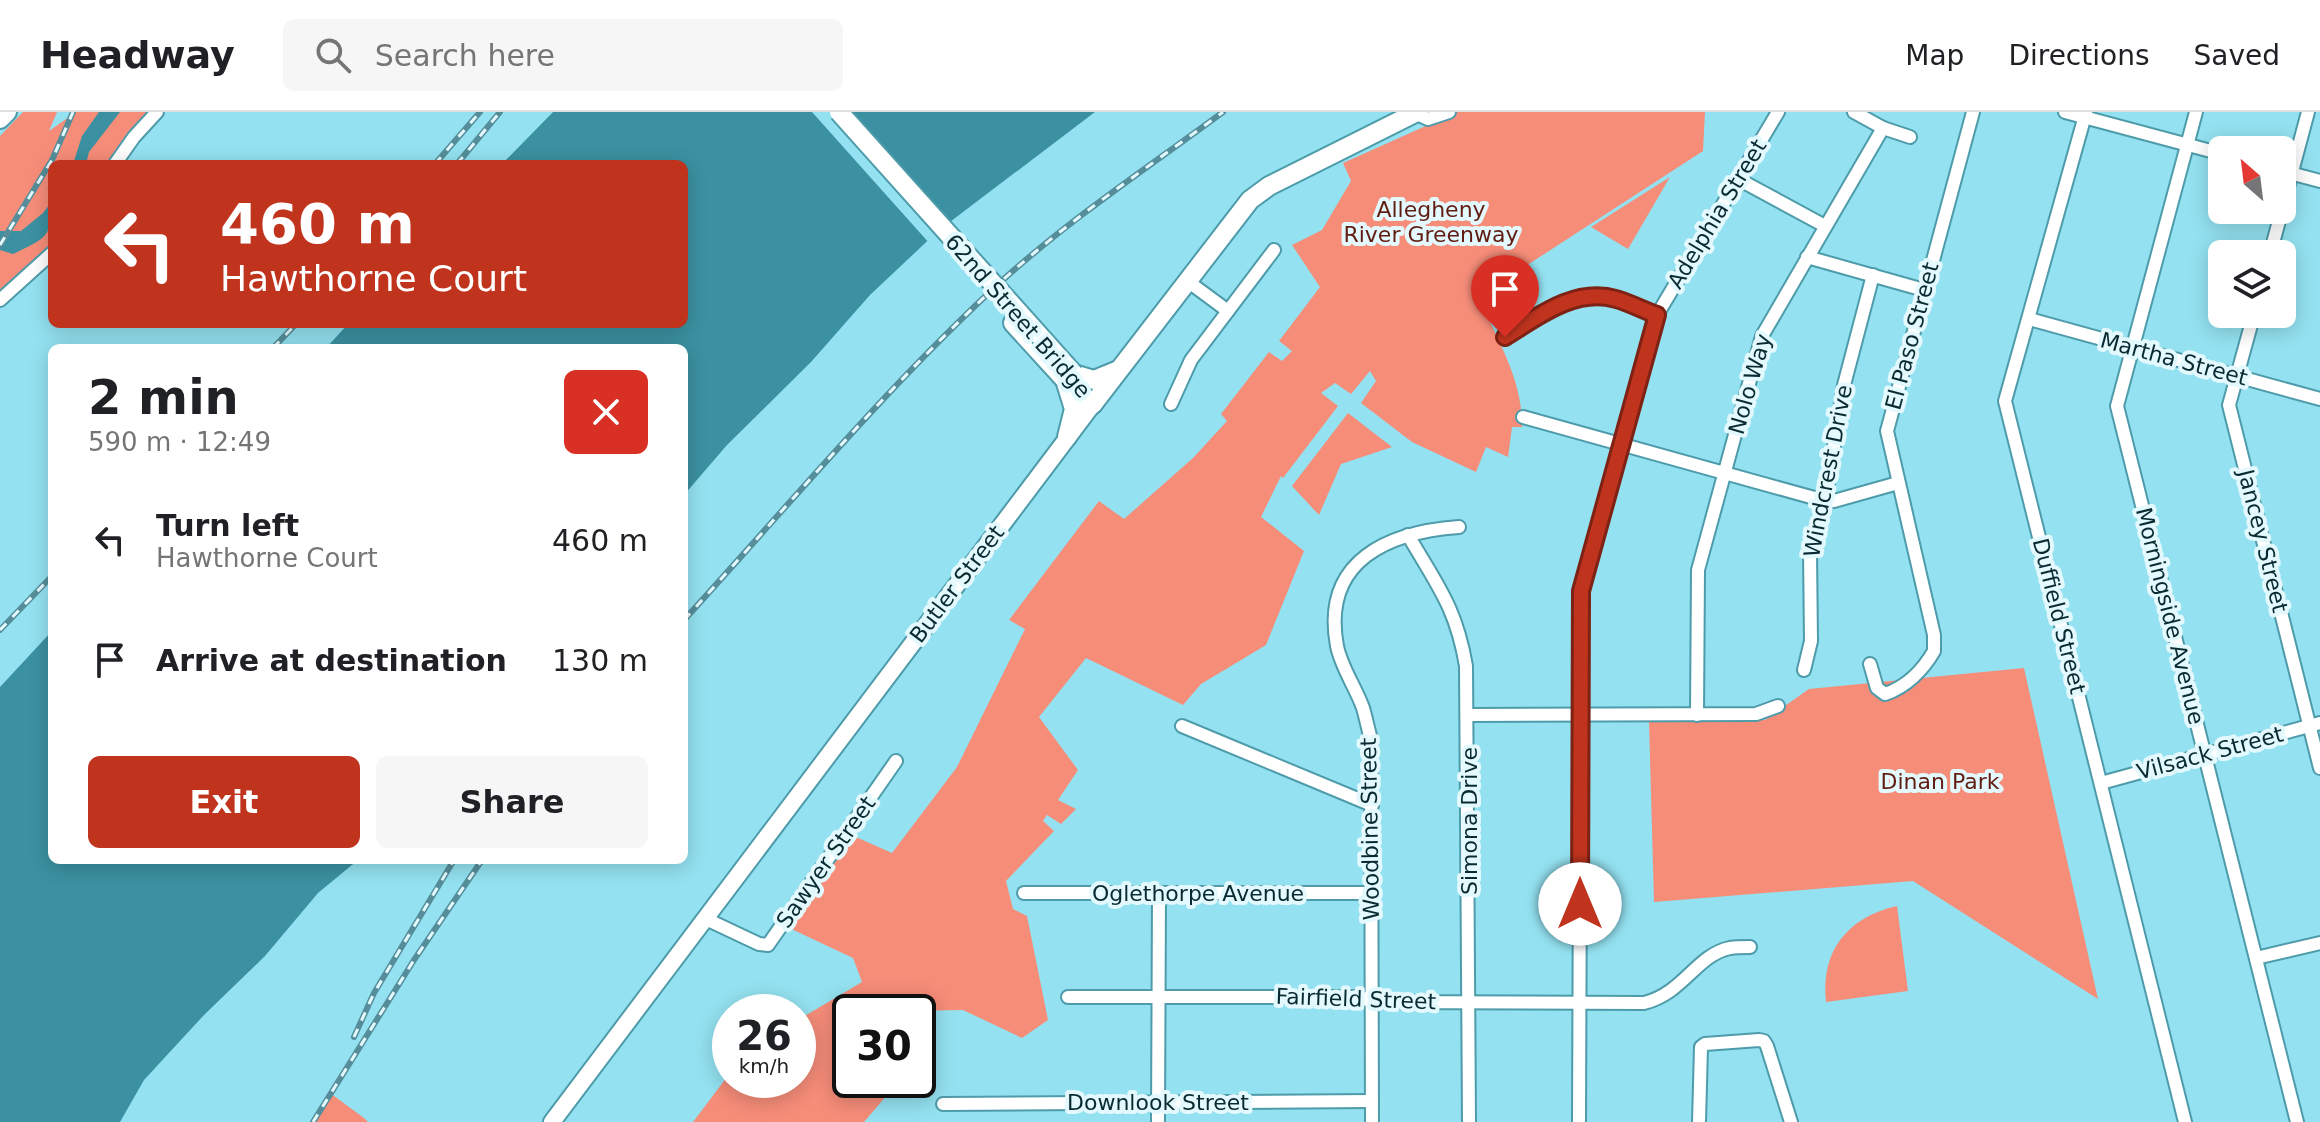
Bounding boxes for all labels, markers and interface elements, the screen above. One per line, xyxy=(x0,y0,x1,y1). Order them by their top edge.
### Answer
search box xyxy=(283,19,843,91)
text: Headway xyxy=(40,33,235,77)
icon: search xyxy=(311,33,355,77)
text: Search here xyxy=(375,38,555,73)
text: Map xyxy=(1905,39,1964,72)
text: Directions xyxy=(2008,39,2149,72)
text: Saved xyxy=(2193,39,2280,72)
street label: Adelphia Street xyxy=(1663,135,1772,293)
north arrow xyxy=(2208,136,2296,224)
map controls xyxy=(2208,136,2296,328)
text: 460 m xyxy=(220,191,415,256)
icon: left xyxy=(88,192,192,296)
park label: Allegheny River Greenway xyxy=(1343,197,1519,247)
street label: 62nd Street Bridge xyxy=(940,229,1096,403)
button: layers xyxy=(2208,240,2296,328)
pin xyxy=(1471,255,1539,337)
text: Hawthorne Court xyxy=(220,258,527,299)
street label: El Paso Street xyxy=(1880,259,1944,412)
icon: arrive xyxy=(1483,267,1527,311)
street label: Martha Street xyxy=(2098,327,2251,391)
street label: Nolo Way xyxy=(1724,331,1776,437)
text: 2 min xyxy=(88,369,239,425)
button: close xyxy=(564,370,648,454)
street label: Windcrest Drive xyxy=(1799,383,1857,559)
text: 590 m · 12:49 xyxy=(88,427,271,457)
street label: Jancey Street xyxy=(2233,465,2293,615)
street label: Morningside Avenue xyxy=(2131,505,2209,727)
text: Turn left xyxy=(156,508,299,543)
icon: left xyxy=(88,518,132,562)
street label: Butler Street xyxy=(905,520,1009,648)
text: 460 m xyxy=(552,523,648,558)
street label: Duffield Street xyxy=(2028,536,2091,697)
text: Hawthorne Court xyxy=(156,543,378,573)
icon: arrive xyxy=(88,638,132,682)
text: Arrive at destination xyxy=(156,643,507,678)
text: 130 m xyxy=(552,643,648,678)
street label: Vilsack Street xyxy=(2134,721,2286,785)
street label: Woodbine Street xyxy=(1356,737,1384,921)
street label: Simona Drive xyxy=(1457,747,1482,895)
button: Exit xyxy=(88,756,360,848)
button: Share xyxy=(376,756,648,848)
park label: Dinan Park xyxy=(1881,769,2000,794)
street label: Sawyer Street xyxy=(771,791,881,933)
position arrow xyxy=(1538,862,1622,946)
street label: Oglethorpe Avenue xyxy=(1092,881,1304,906)
street label: Fairfield Street xyxy=(1275,984,1437,1014)
speed limit sign: 30 xyxy=(832,994,936,1098)
text: 26 xyxy=(736,1013,792,1059)
text: km/h xyxy=(739,1054,789,1078)
street label: Downlook Street xyxy=(1067,1090,1249,1115)

